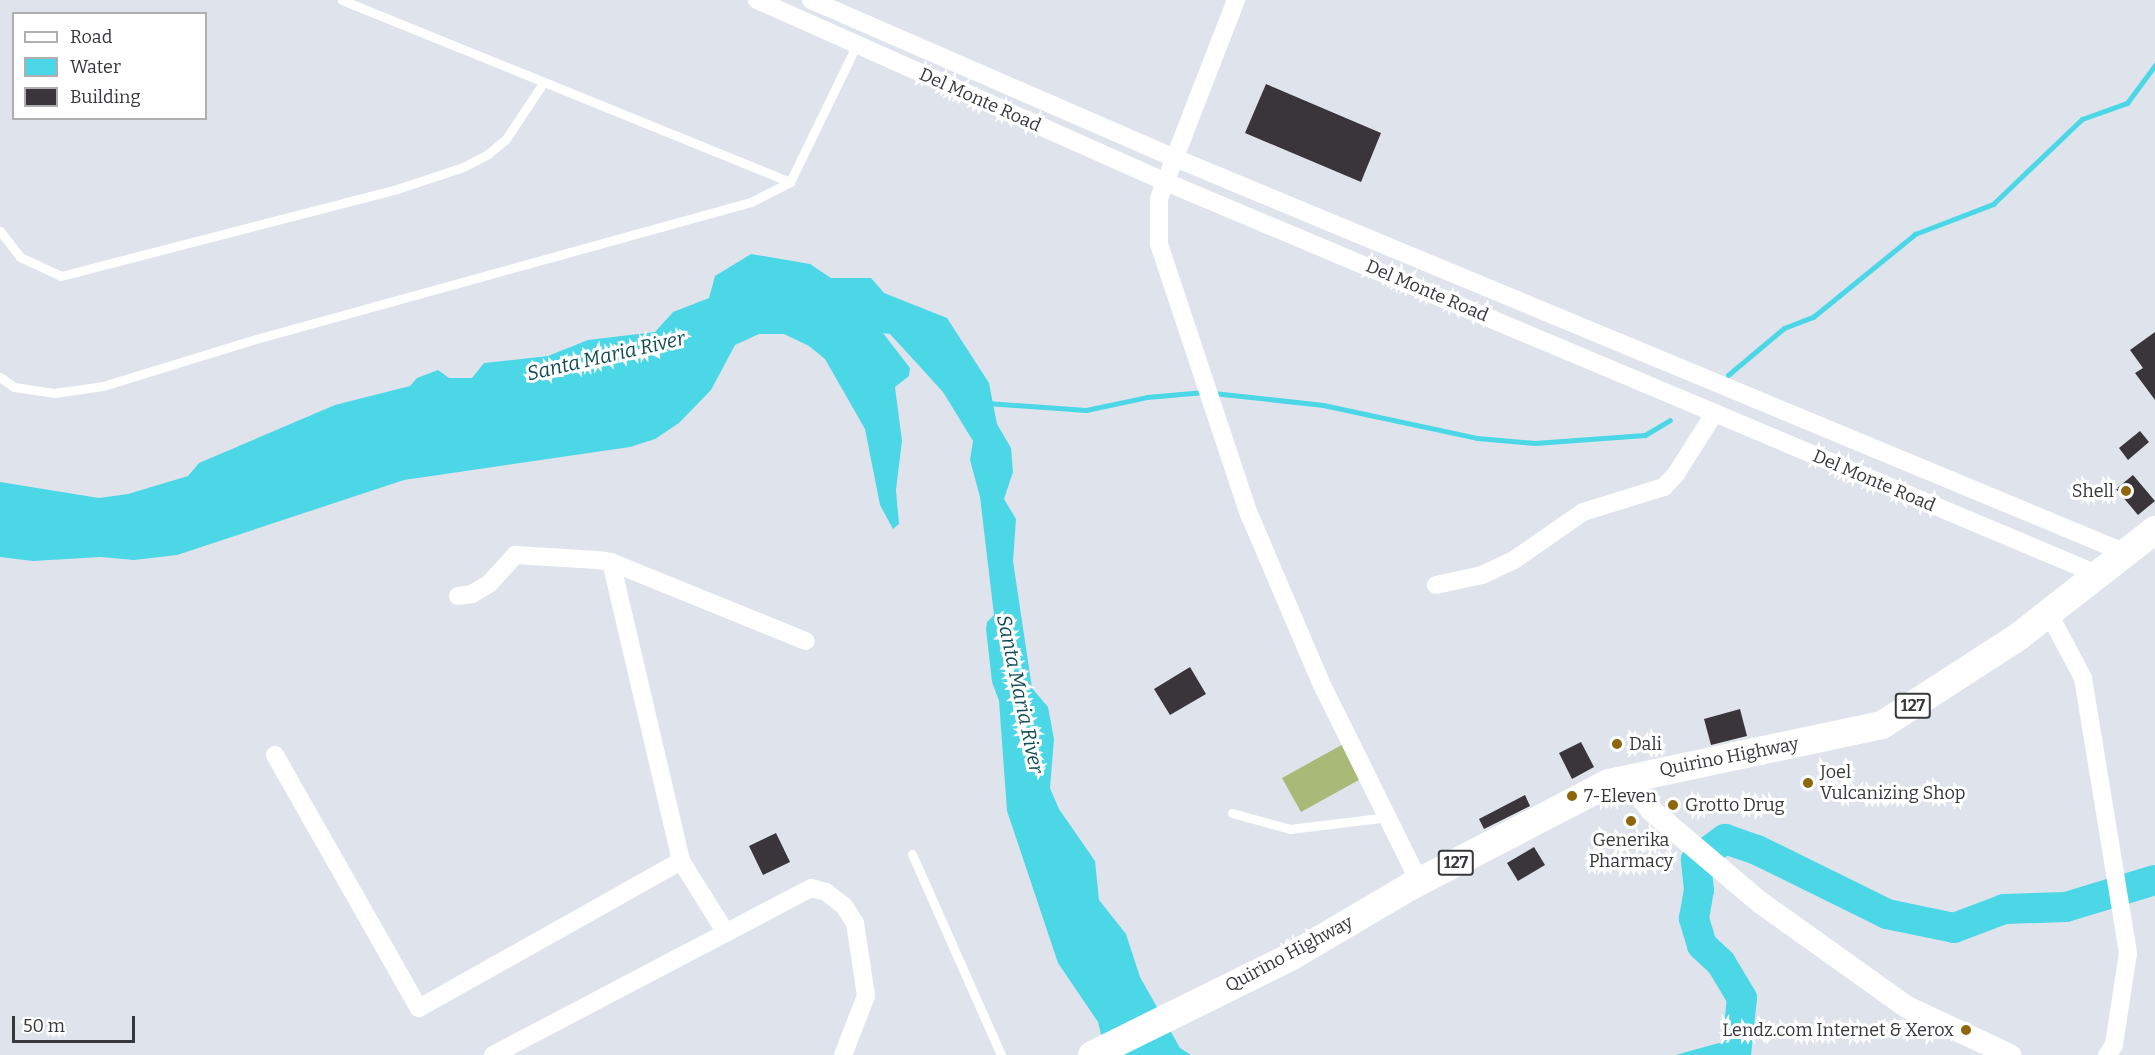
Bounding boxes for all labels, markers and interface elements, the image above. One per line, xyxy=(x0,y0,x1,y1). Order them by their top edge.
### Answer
legend xyxy=(12,12,207,120)
text: Road xyxy=(70,26,112,48)
text: Water xyxy=(70,56,121,78)
street label: Del Monte Road xyxy=(916,64,1044,136)
text: Building xyxy=(70,86,141,108)
street label: Del Monte Road xyxy=(1363,255,1491,327)
water label: Santa Maria River xyxy=(525,326,687,386)
street label: Del Monte Road xyxy=(1810,445,1938,517)
place label: Shell xyxy=(2072,480,2114,502)
marker: Shell xyxy=(2119,484,2133,498)
water label: Santa Maria River xyxy=(991,613,1049,775)
road number: 127 xyxy=(1894,693,1932,719)
place label: Dali xyxy=(1629,733,1662,755)
street label: Quirino Highway xyxy=(1658,733,1800,781)
marker: Dali xyxy=(1610,737,1624,751)
place label: Joel Vulcanizing Shop xyxy=(1820,762,1966,804)
marker: Joel Vulcanizing Shop xyxy=(1801,776,1815,790)
place label: 7-Eleven xyxy=(1584,785,1657,807)
marker: 7-Eleven xyxy=(1565,789,1579,803)
place label: Grotto Drug xyxy=(1685,794,1785,816)
marker: Grotto Drug xyxy=(1666,798,1680,812)
marker: Generika Pharmacy xyxy=(1624,814,1638,828)
place label: Generika Pharmacy xyxy=(1589,830,1673,872)
road number: 127 xyxy=(1436,850,1476,876)
street label: Quirino Highway xyxy=(1221,911,1357,997)
scale bar xyxy=(15,1004,138,1042)
text: 50 m xyxy=(23,1015,65,1037)
place label: Lendz.com Internet & Xerox xyxy=(1722,1019,1954,1041)
marker: Lendz.com Internet & Xerox xyxy=(1959,1023,1973,1037)

